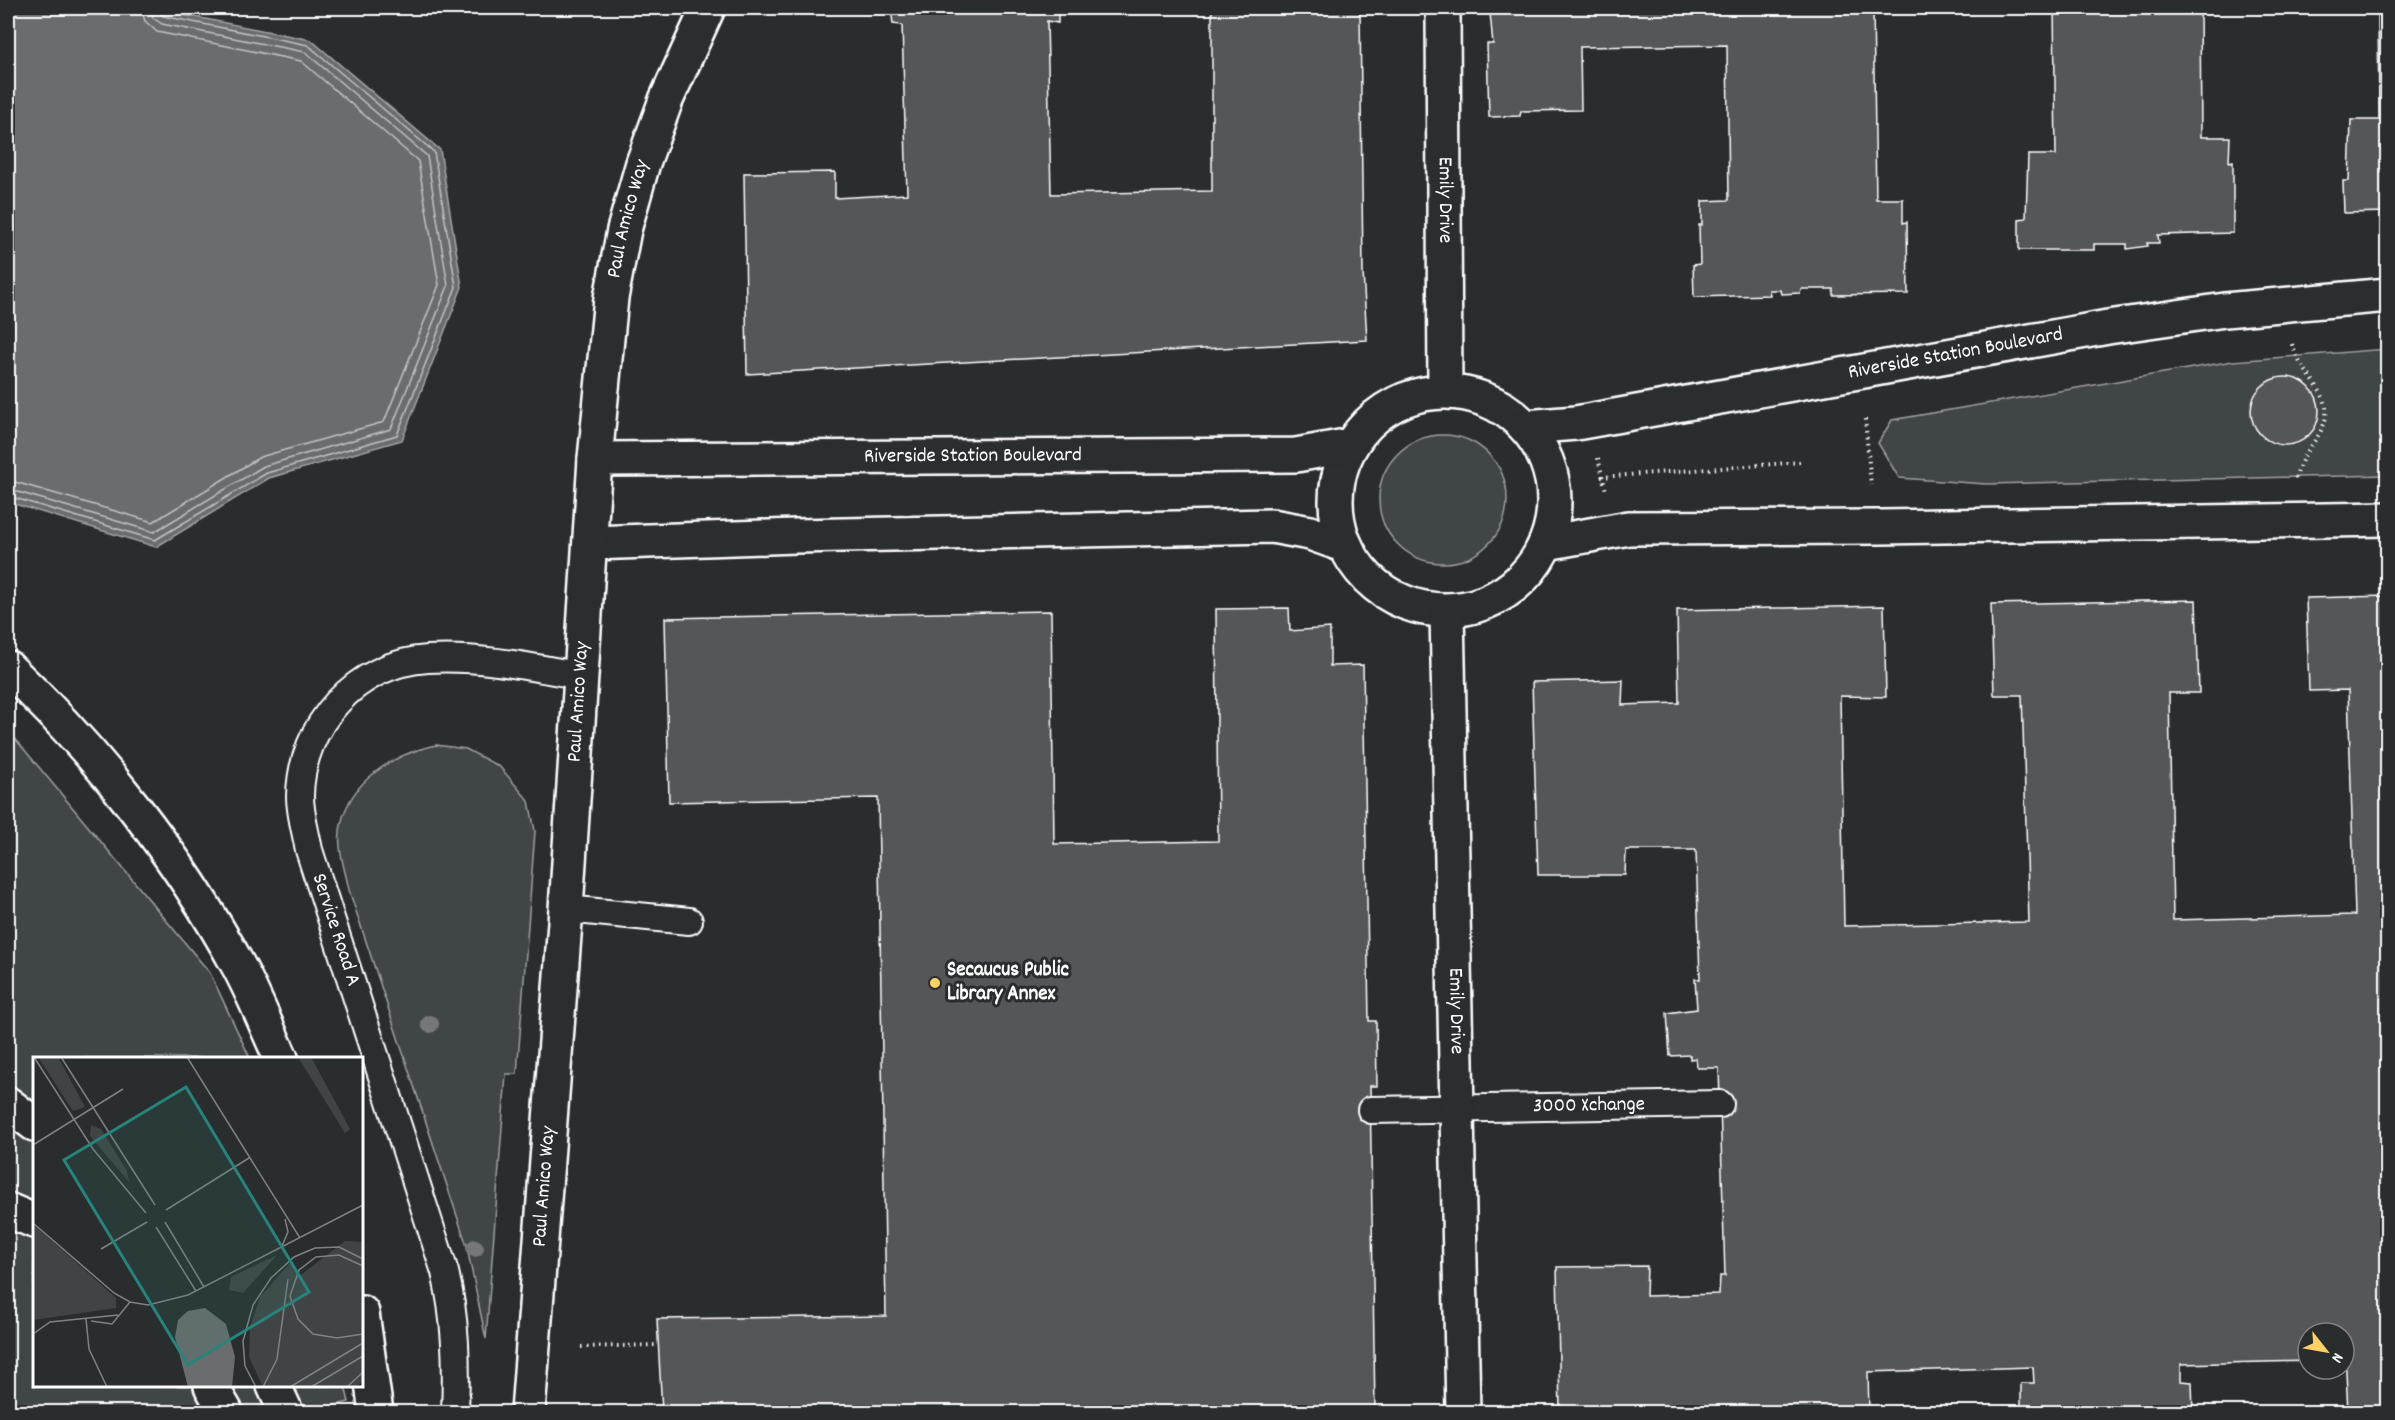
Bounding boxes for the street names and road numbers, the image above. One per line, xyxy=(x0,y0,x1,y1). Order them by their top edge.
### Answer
street label: Paul Amico Way xyxy=(600,156,658,281)
street label: Emily Drive xyxy=(1429,157,1459,243)
street label: Riverside Station Boulevard xyxy=(1846,320,2066,389)
street label: Riverside Station Boulevard xyxy=(864,441,1082,472)
street label: Paul Amico Way xyxy=(560,640,598,763)
street label: Service Road A xyxy=(303,870,367,990)
street label: Emily Drive xyxy=(1439,967,1471,1055)
street label: 3000 Xchange xyxy=(1533,1090,1645,1122)
street label: Paul Amico Way xyxy=(526,1125,565,1248)

